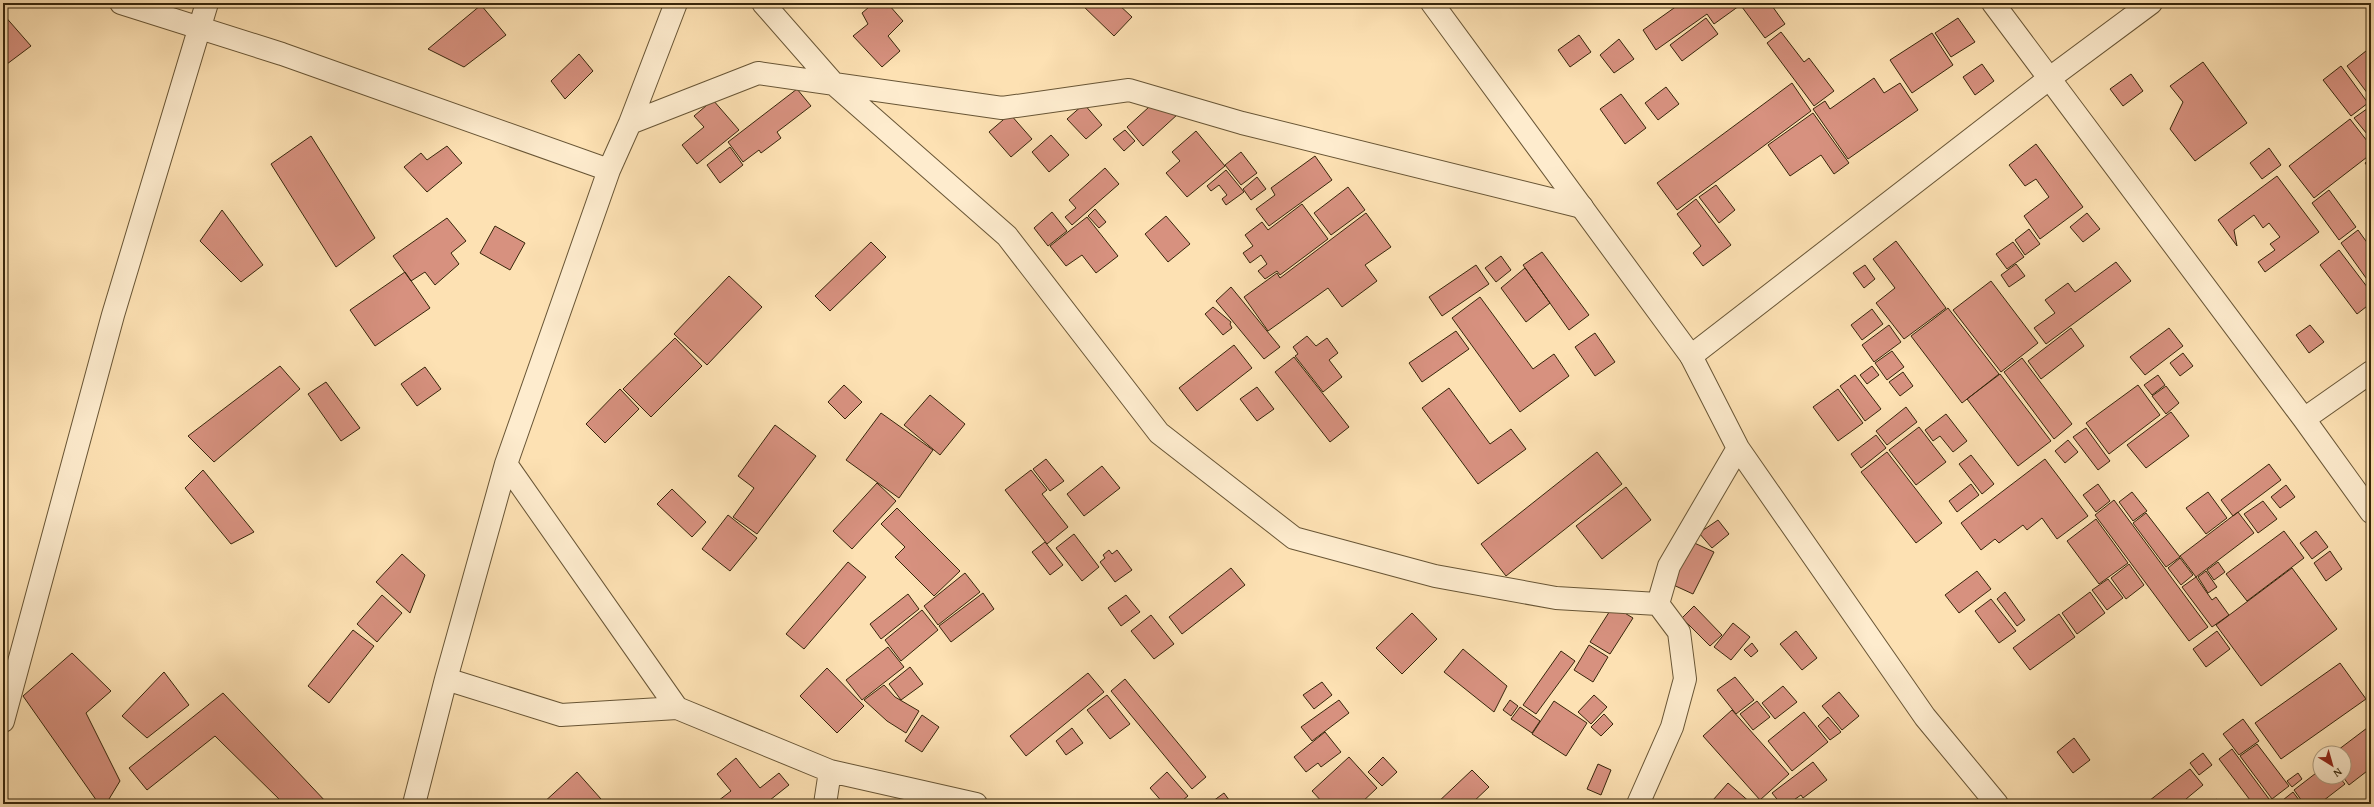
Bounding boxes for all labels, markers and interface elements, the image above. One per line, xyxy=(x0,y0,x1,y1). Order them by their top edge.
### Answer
north arrow xyxy=(2312,745,2352,785)
text: N xyxy=(2330,764,2346,782)

